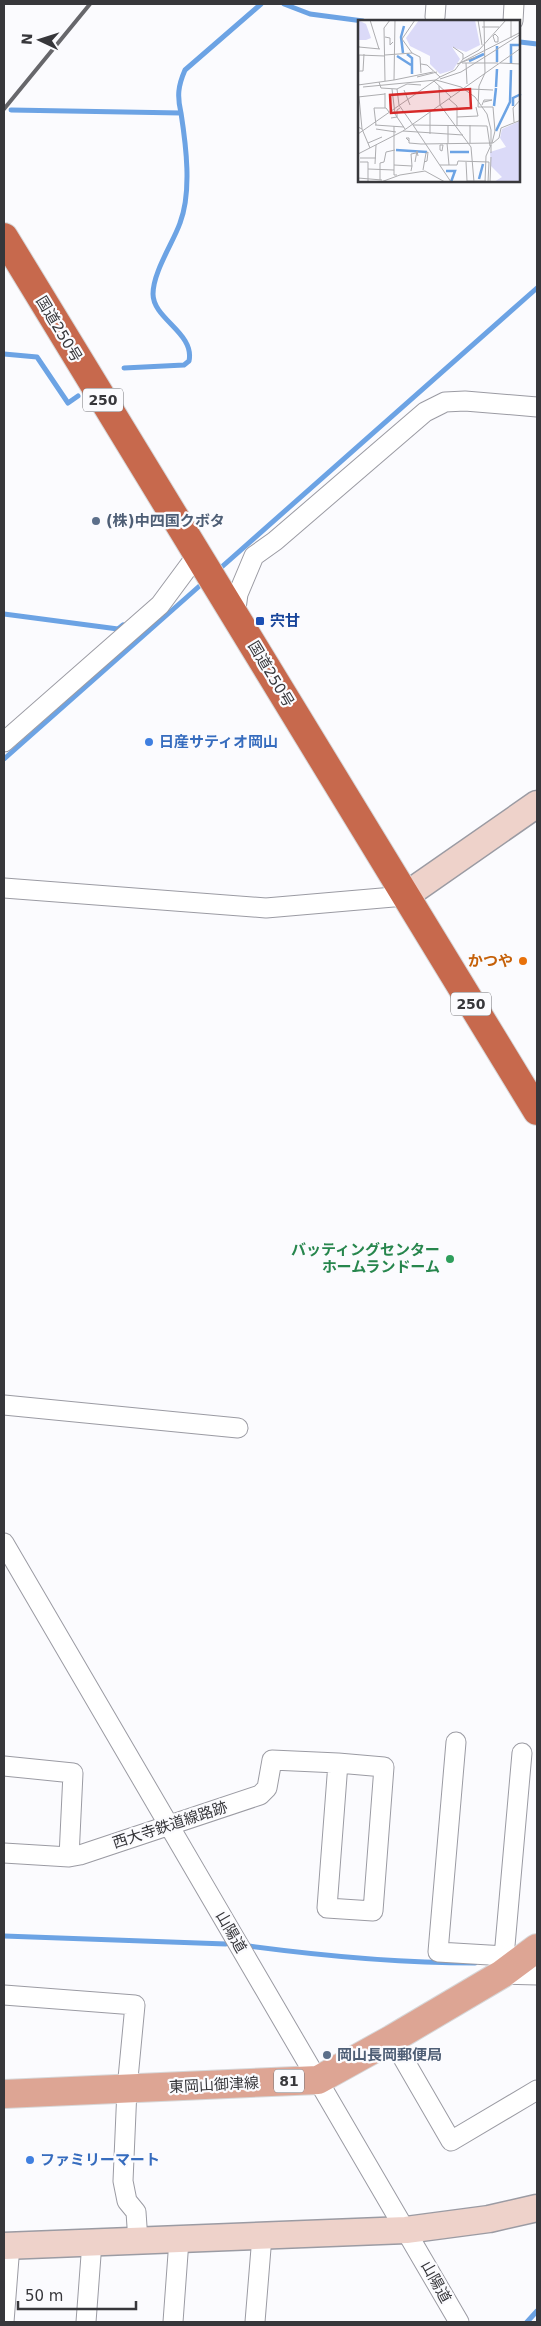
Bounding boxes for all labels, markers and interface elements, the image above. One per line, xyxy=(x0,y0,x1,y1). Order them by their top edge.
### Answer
north arrow xyxy=(15,15,65,65)
inset map xyxy=(358,20,521,182)
text: N xyxy=(19,33,35,45)
street label: 国道250号 xyxy=(32,293,86,365)
road number: 250 xyxy=(83,388,123,412)
place label: (株)中四国クボタ xyxy=(106,512,225,530)
marker: (株)中四国クボタ xyxy=(90,515,102,527)
place label: 宍甘 xyxy=(270,612,300,630)
marker: 宍甘 xyxy=(254,615,266,627)
street label: 国道250号 xyxy=(244,638,298,710)
place label: 日産サティオ岡山 xyxy=(159,733,278,751)
marker: 日産サティオ岡山 xyxy=(143,736,155,748)
place label: かつや xyxy=(468,952,513,970)
marker: かつや xyxy=(517,955,529,967)
road number: 250 xyxy=(451,992,491,1016)
place label: バッティングセンター ホームランドーム xyxy=(291,1241,440,1276)
marker: バッティングセンター ホームランドーム xyxy=(444,1253,456,1265)
street label: 西大寺鉄道線路跡 xyxy=(110,1798,230,1852)
street label: 山陽道 xyxy=(212,1908,250,1956)
place label: 岡山長岡郵便局 xyxy=(337,2046,442,2064)
marker: 岡山長岡郵便局 xyxy=(321,2049,333,2061)
road number: 81 xyxy=(274,2070,304,2092)
street label: 東岡山御津線 xyxy=(169,2074,259,2096)
place label: ファミリーマート xyxy=(40,2151,160,2169)
marker: ファミリーマート xyxy=(24,2154,36,2166)
street label: 山陽道 xyxy=(417,2258,455,2306)
scale bar xyxy=(18,2278,135,2310)
text: 50 m xyxy=(25,2287,63,2305)

